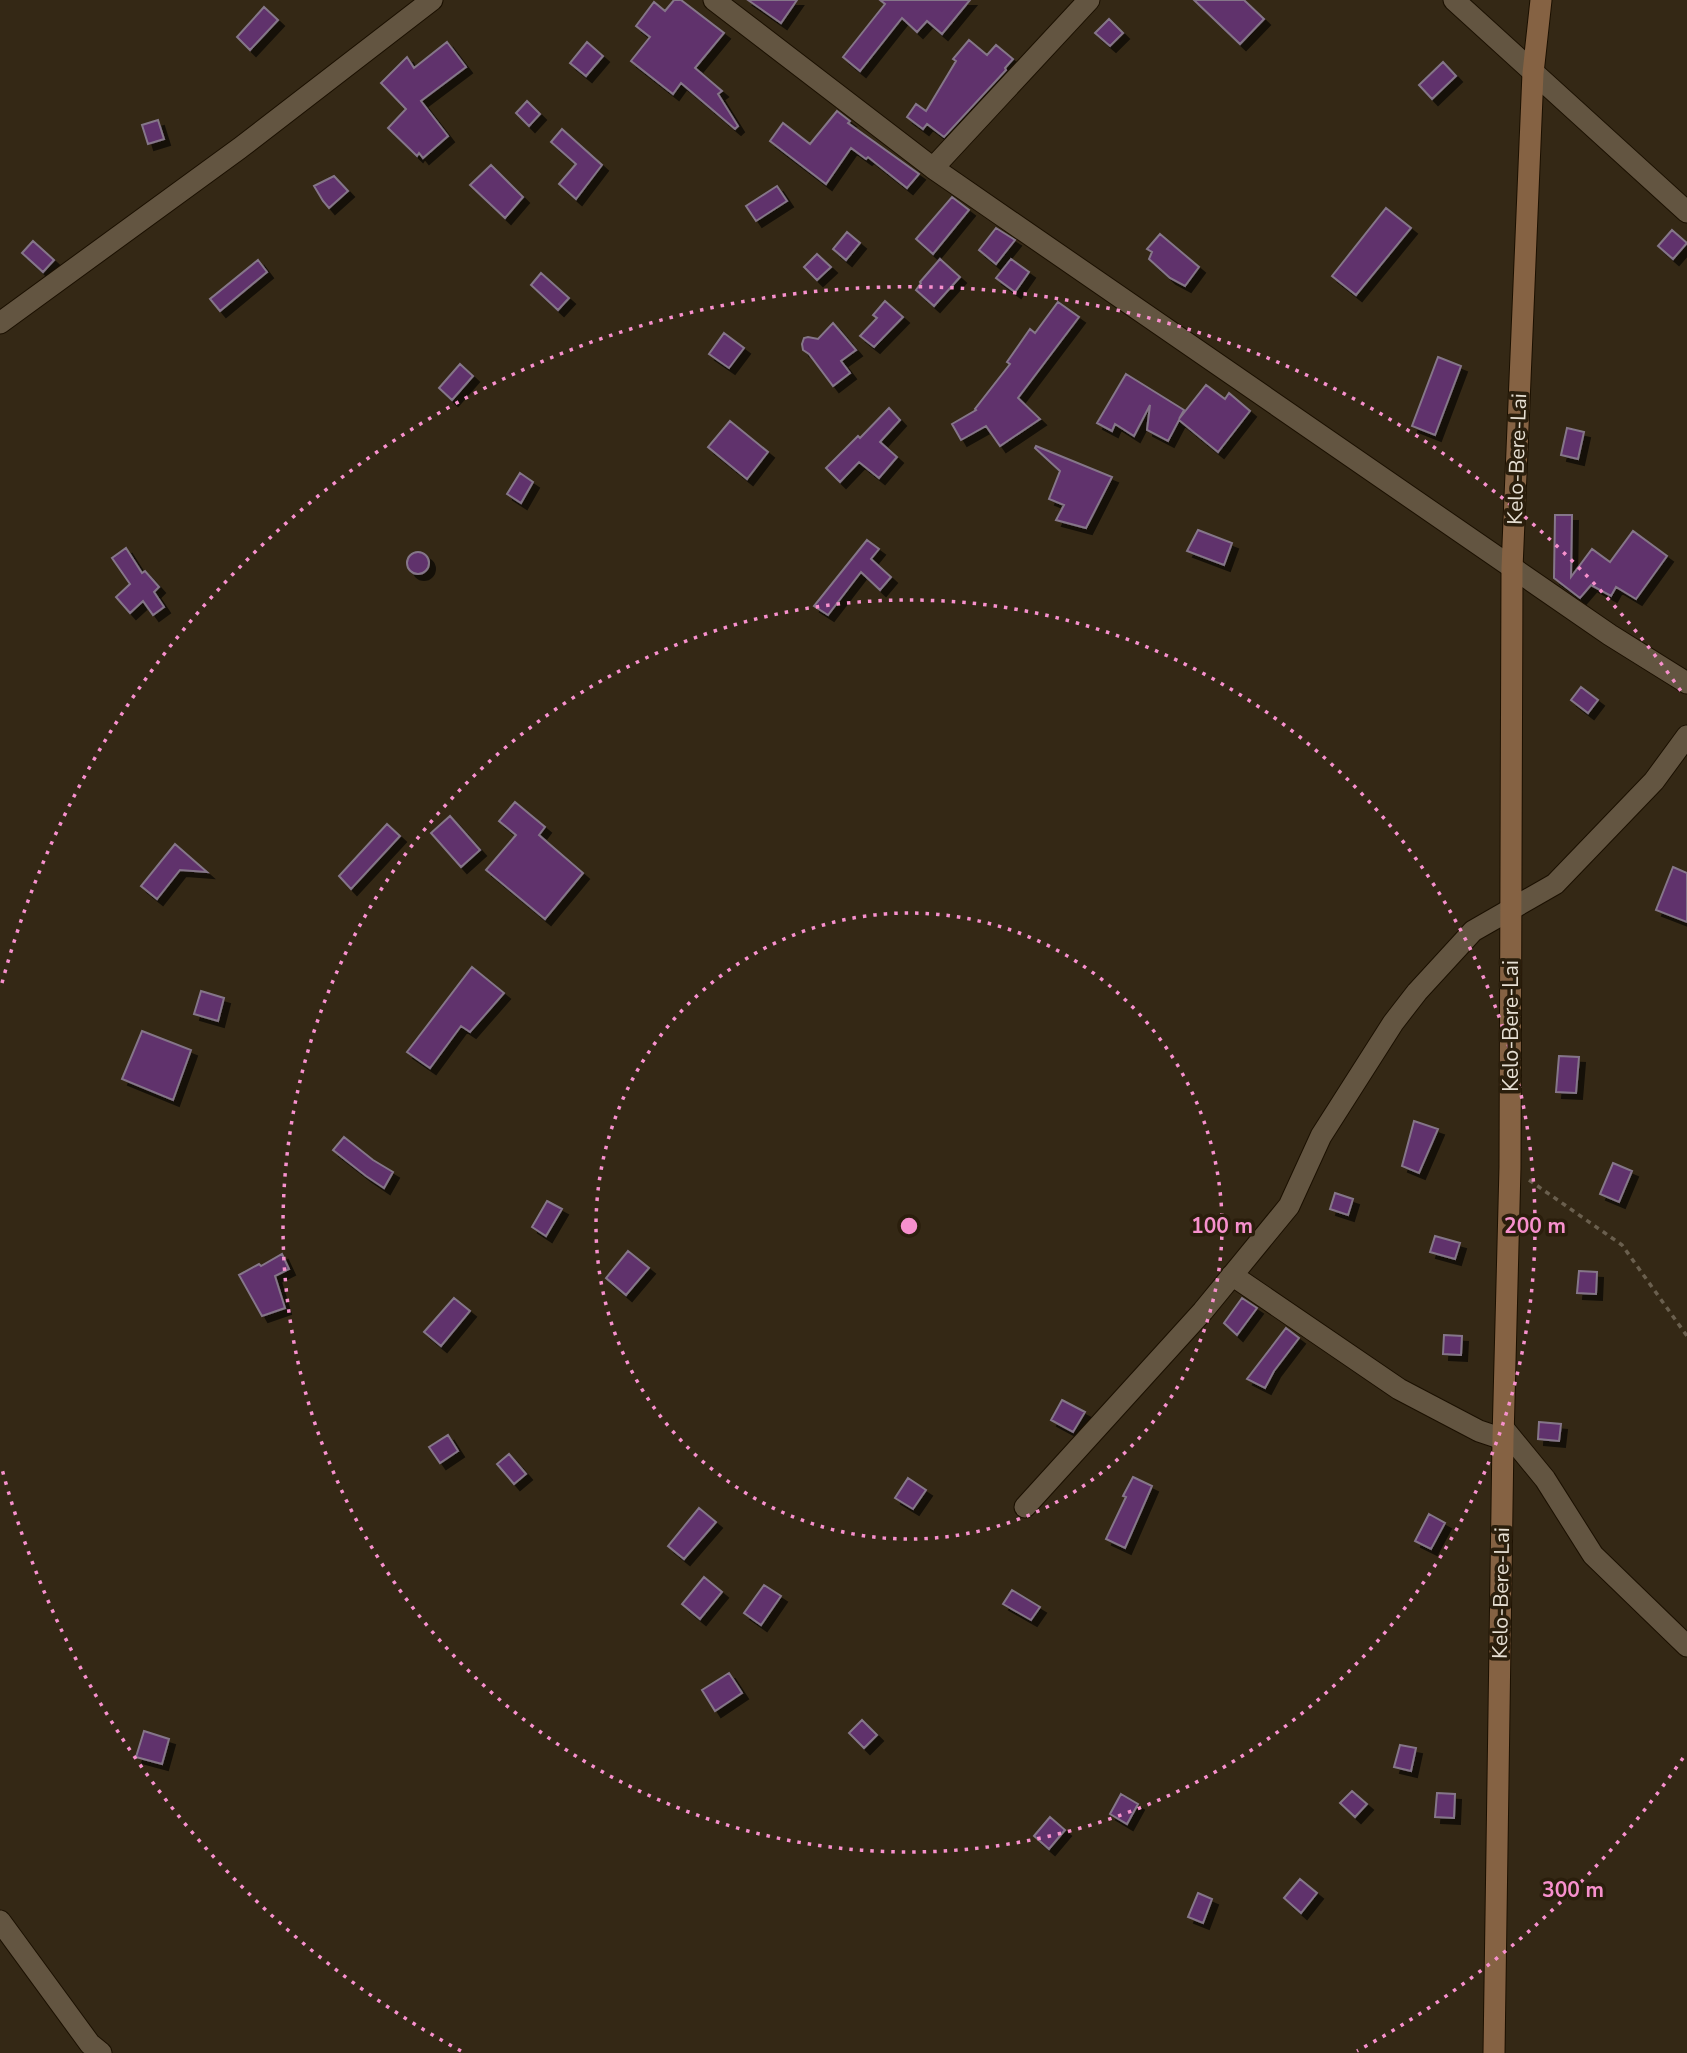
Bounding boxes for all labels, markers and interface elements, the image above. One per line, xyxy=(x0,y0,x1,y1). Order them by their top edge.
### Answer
street label: Kelo-Bere-Lai xyxy=(1501,393,1533,525)
street label: Kelo-Bere-Lai xyxy=(1497,960,1525,1092)
text: 100 m xyxy=(1191,1212,1253,1240)
text: 200 m xyxy=(1504,1212,1566,1240)
centre of rings xyxy=(897,1214,921,1238)
street label: Kelo-Bere-Lai xyxy=(1486,1527,1516,1659)
text: 300 m xyxy=(1542,1876,1604,1904)

